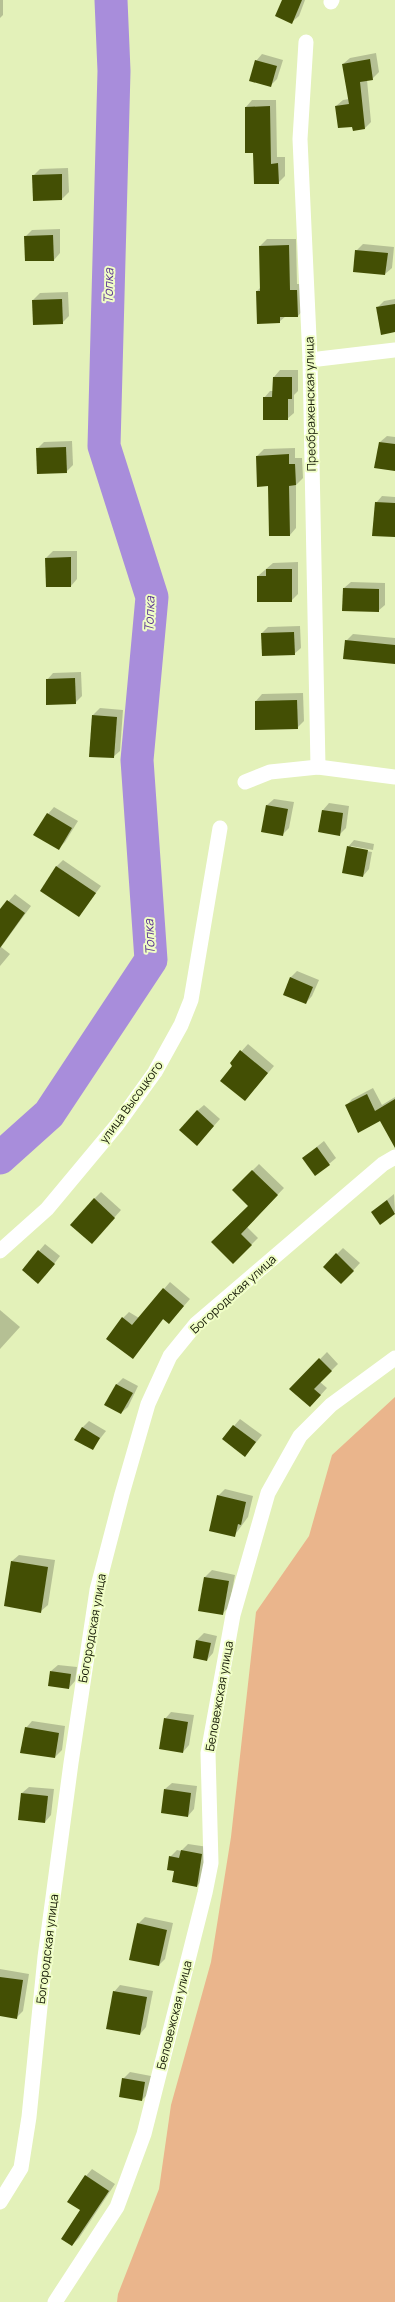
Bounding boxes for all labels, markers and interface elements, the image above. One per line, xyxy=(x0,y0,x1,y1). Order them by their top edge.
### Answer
water label: Топка xyxy=(99,267,117,304)
street label: Преображенская улица xyxy=(300,336,320,472)
water label: Топка xyxy=(139,595,159,632)
water label: Топка xyxy=(139,918,159,955)
street label: улица Высоцкого xyxy=(95,1057,167,1147)
street label: Богородская улица xyxy=(186,1251,280,1337)
street label: Богородская улица xyxy=(74,1572,110,1684)
street label: Беловежская улица xyxy=(201,1639,237,1753)
street label: Богородская улица xyxy=(32,1893,62,2005)
street label: Беловежская улица xyxy=(152,1959,196,2071)

